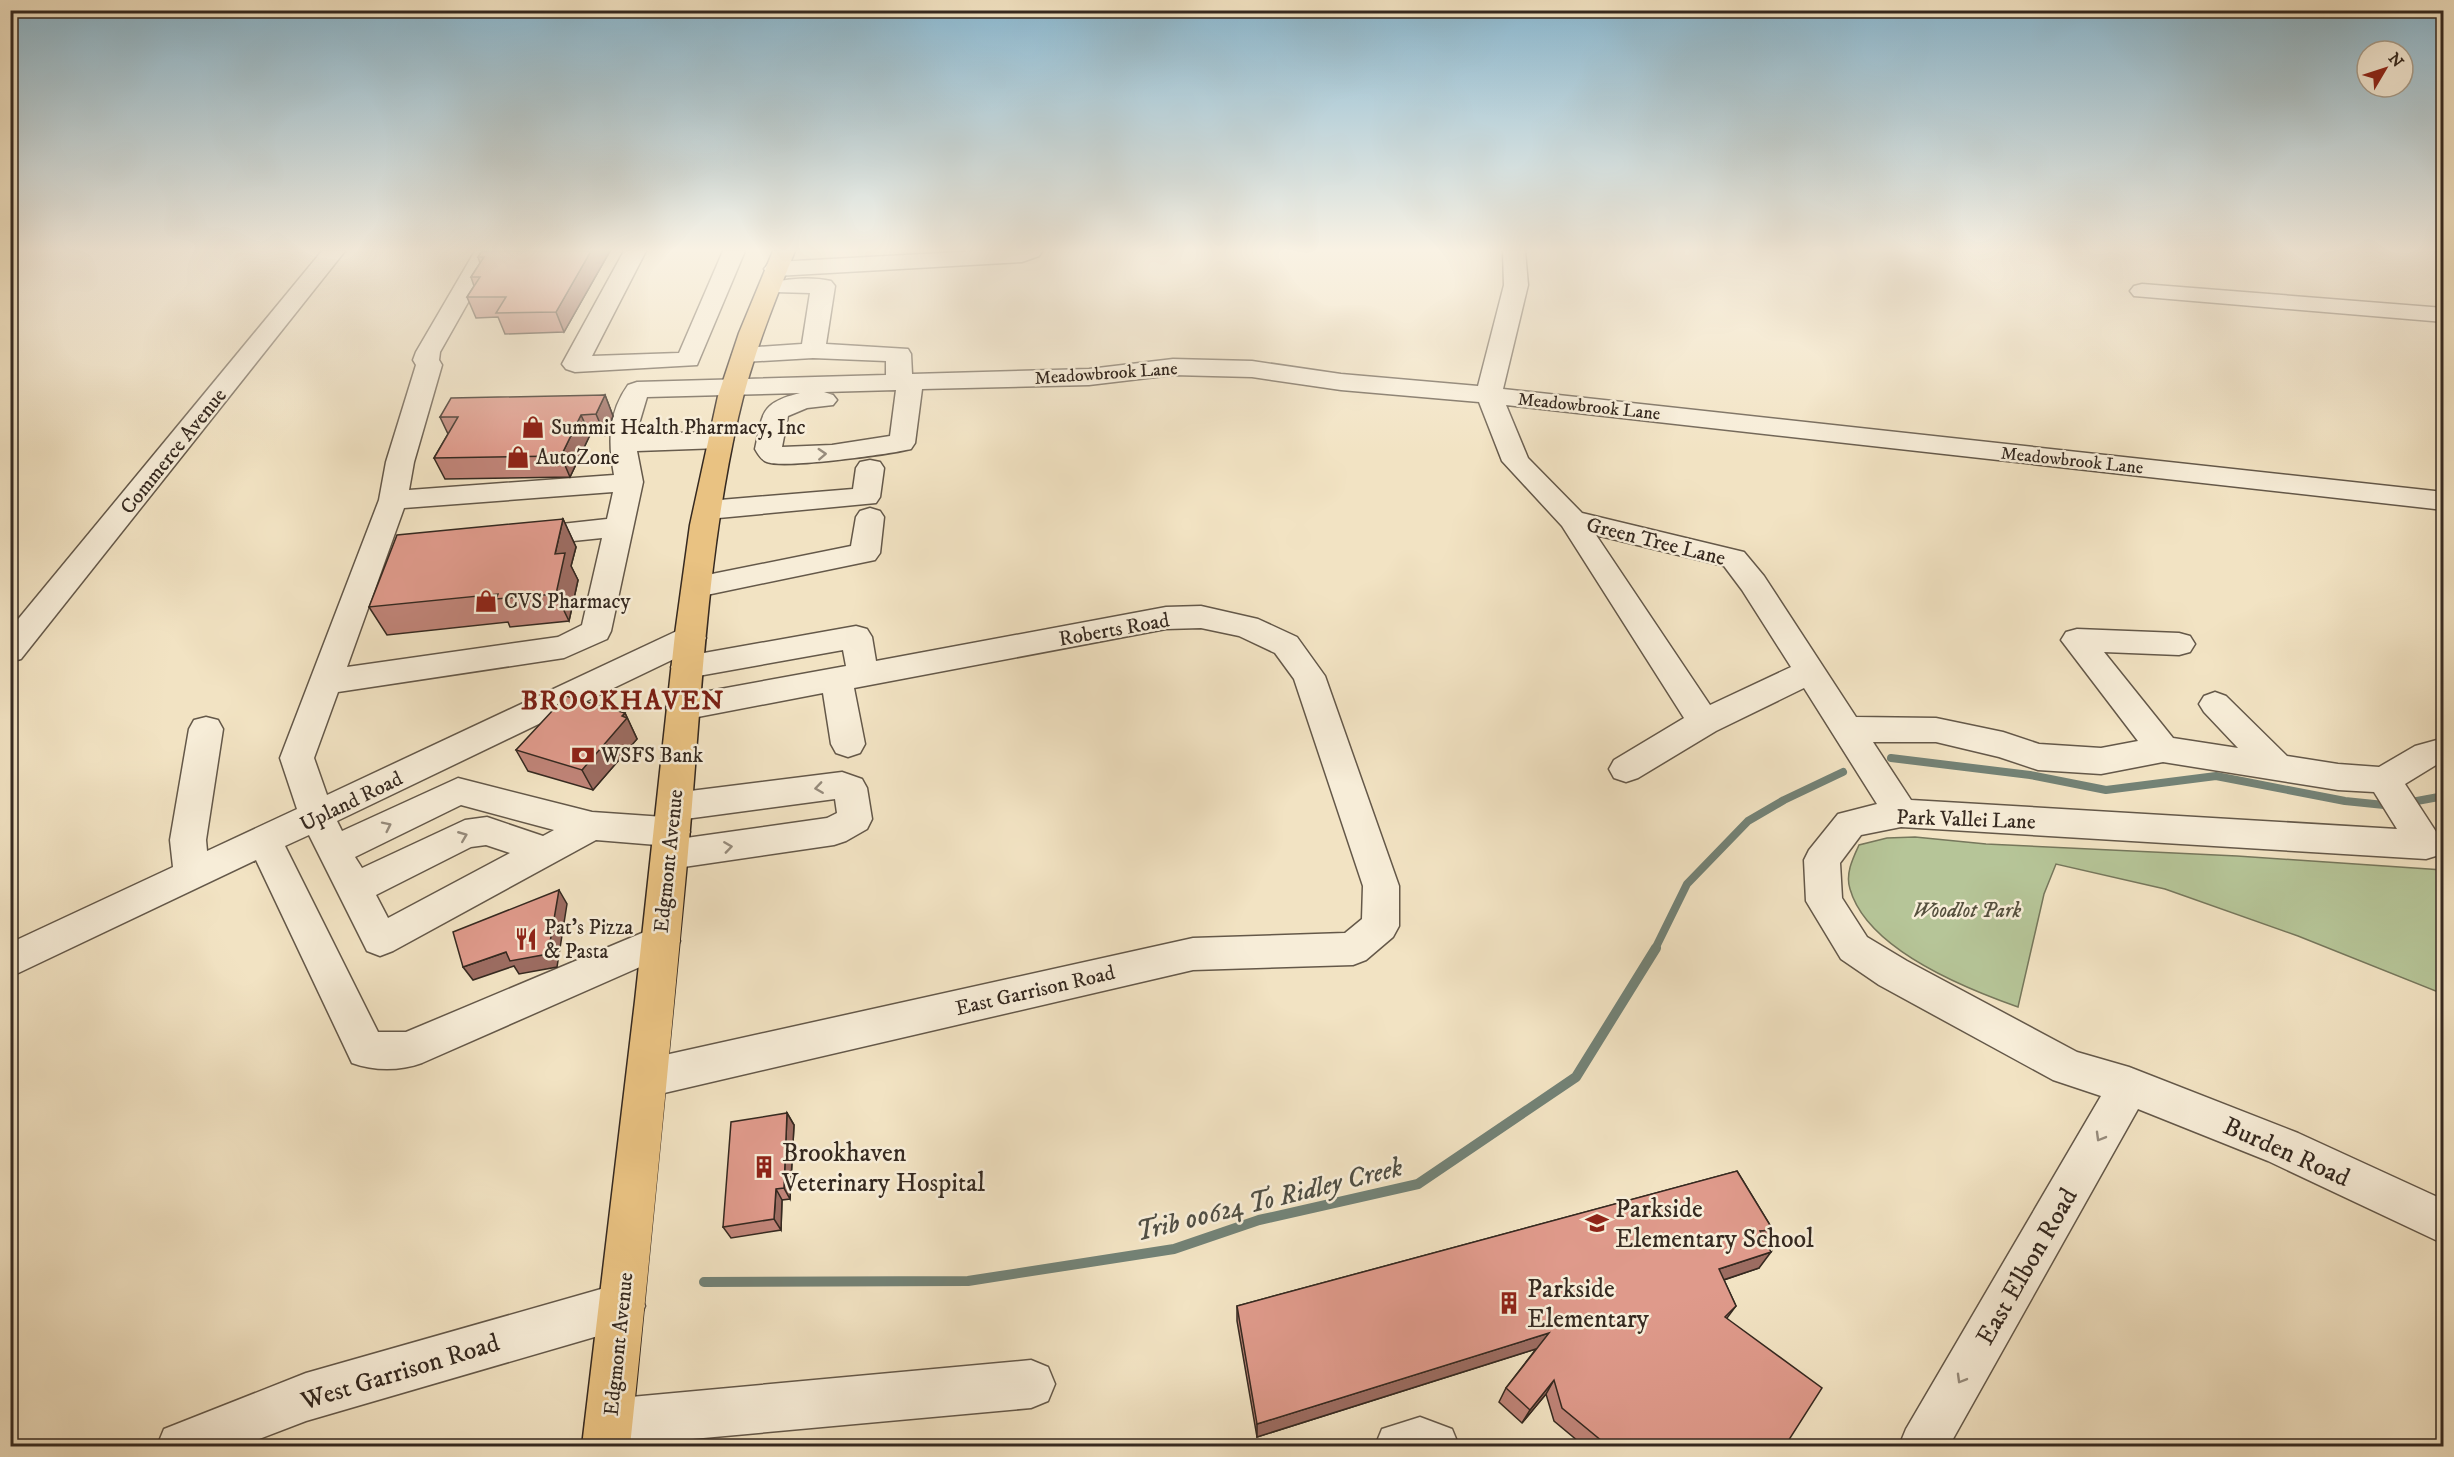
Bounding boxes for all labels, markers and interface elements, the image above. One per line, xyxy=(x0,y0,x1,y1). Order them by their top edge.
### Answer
north arrow xyxy=(2355,39,2415,99)
text: N xyxy=(2384,49,2408,72)
street label: Meadowbrook Lane xyxy=(1034,358,1178,390)
street label: Commerce Avenue xyxy=(115,383,233,520)
street label: Meadowbrook Lane xyxy=(1517,389,1661,425)
shop icon: Summit Health Pharmacy, Inc xyxy=(520,414,546,440)
place label: Summit Health Pharmacy, Inc xyxy=(551,415,806,441)
street label: Meadowbrook Lane xyxy=(2000,443,2144,479)
shop icon: AutoZone xyxy=(505,444,531,470)
place label: AutoZone xyxy=(536,445,620,471)
one-way arrow xyxy=(818,447,827,460)
street label: Green Tree Lane xyxy=(1583,512,1728,572)
shop icon: CVS Pharmacy xyxy=(473,588,499,614)
place label: CVS Pharmacy xyxy=(504,589,631,615)
street label: Roberts Road xyxy=(1057,607,1172,653)
district label: BROOKHAVEN xyxy=(521,684,725,718)
bank icon: WSFS Bank xyxy=(570,742,596,768)
place label: WSFS Bank xyxy=(600,743,704,769)
street label: Upland Road xyxy=(296,766,407,838)
one-way arrow xyxy=(814,781,824,794)
street label: Edgmont Avenue xyxy=(649,788,689,934)
street label: Park Vallei Lane xyxy=(1896,805,2036,835)
one-way arrow xyxy=(380,821,391,833)
one-way arrow xyxy=(457,831,468,843)
one-way arrow xyxy=(723,841,732,853)
park label: Woodlot Park xyxy=(1913,898,2021,924)
place label: Pat's Pizza & Pasta xyxy=(544,915,633,965)
restaurant icon: Pat's Pizza & Pasta xyxy=(513,926,539,952)
street label: East Garrison Road xyxy=(953,960,1118,1022)
street label: Burden Road xyxy=(2218,1110,2355,1195)
one-way arrow xyxy=(2095,1130,2107,1141)
place label: Brookhaven Veterinary Hospital xyxy=(781,1137,985,1200)
water label: Trib 00624 To Ridley Creek xyxy=(1132,1150,1407,1250)
building icon: Brookhaven Veterinary Hospital xyxy=(751,1154,777,1180)
street label: East Elbon Road xyxy=(1969,1182,2086,1351)
place label: Parkside Elementary School xyxy=(1615,1193,1814,1256)
school or university icon: Parkside Elementary School xyxy=(1584,1210,1610,1236)
street label: Edgmont Avenue xyxy=(599,1271,639,1417)
place label: Parkside Elementary xyxy=(1527,1273,1650,1336)
building icon: Parkside Elementary xyxy=(1496,1290,1522,1316)
street label: West Garrison Road xyxy=(296,1327,504,1419)
one-way arrow xyxy=(1957,1373,1969,1383)

